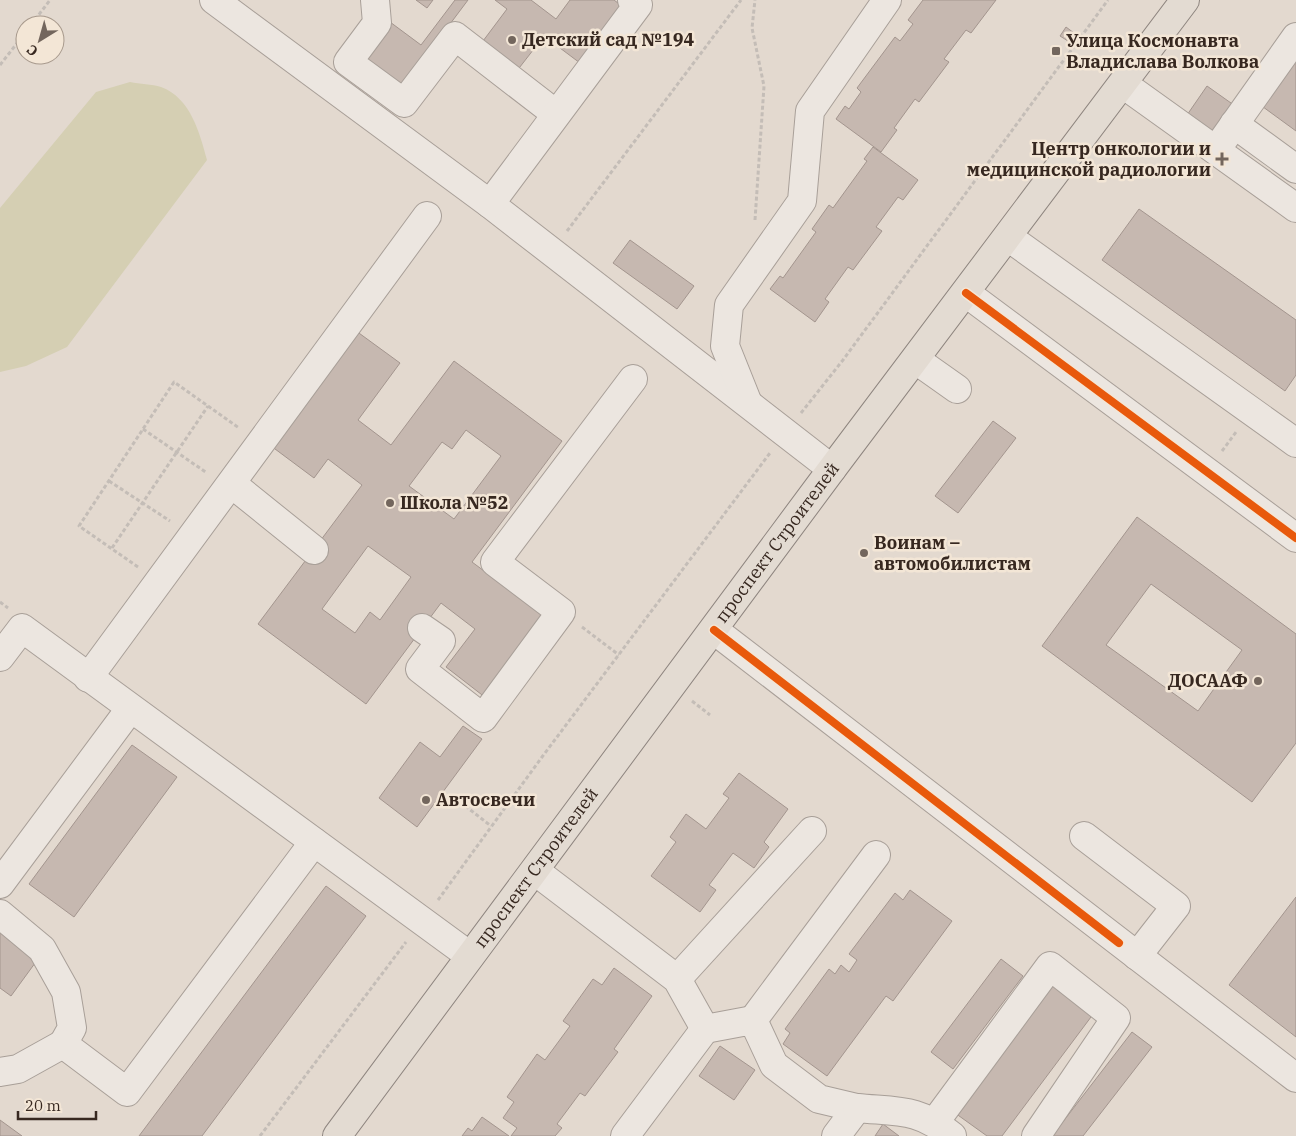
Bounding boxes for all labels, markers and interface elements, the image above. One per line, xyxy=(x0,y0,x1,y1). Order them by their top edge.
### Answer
north arrow xyxy=(15,15,65,65)
place label: Детский сад №194 xyxy=(522,28,695,51)
place label: Улица Космонавта Владислава Волкова xyxy=(1066,29,1259,73)
marker: Детский сад №194 xyxy=(506,34,518,46)
text: С xyxy=(23,40,41,60)
marker: Улица Космонавта Владислава Волкова xyxy=(1050,45,1062,57)
place label: Центр онкологии и медицинской радиологии xyxy=(967,137,1211,181)
marker: Центр онкологии и медицинской радиологии xyxy=(1215,152,1229,166)
street label: проспект Строителей xyxy=(710,457,844,627)
place label: Школа №52 xyxy=(400,491,509,514)
marker: Школа №52 xyxy=(384,497,396,509)
place label: Воинам – автомобилистам xyxy=(874,531,1031,575)
marker: Воинам – автомобилистам xyxy=(858,547,870,559)
place label: ДОСААФ xyxy=(1168,669,1248,692)
marker: ДОСААФ xyxy=(1252,675,1264,687)
street label: проспект Строителей xyxy=(469,783,603,952)
place label: Автосвечи xyxy=(436,788,535,811)
marker: Автосвечи xyxy=(420,794,432,806)
scale bar xyxy=(18,1088,95,1120)
text: 20 m xyxy=(25,1096,61,1115)

